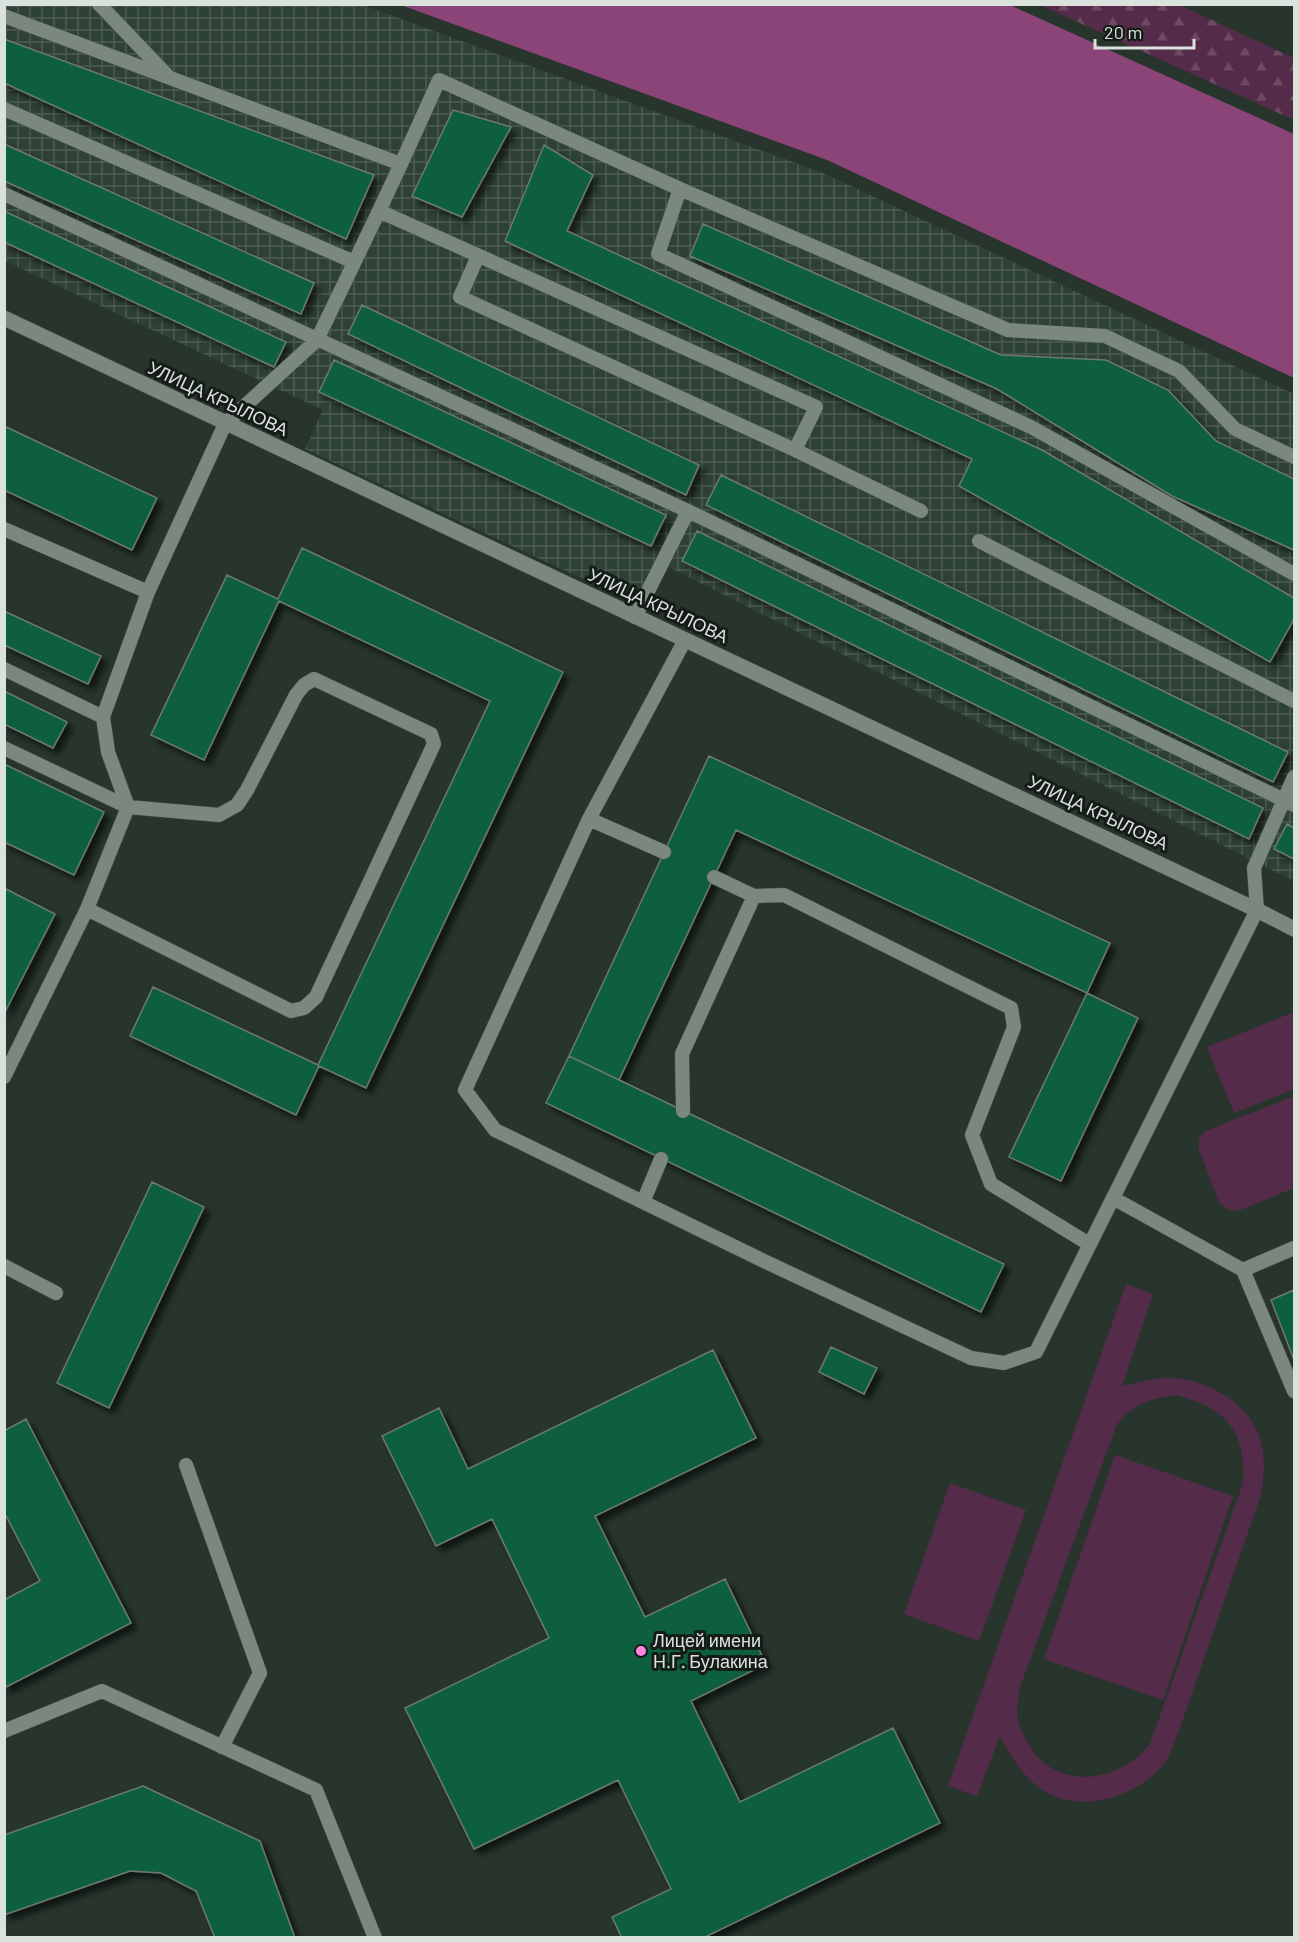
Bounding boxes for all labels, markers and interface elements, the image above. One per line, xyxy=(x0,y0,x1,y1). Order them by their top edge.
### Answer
scale bar xyxy=(1095,12,1194,50)
text: 20 m xyxy=(1104,21,1142,43)
street label: УЛИЦА КРЫЛОВА xyxy=(145,356,292,440)
street label: УЛИЦА КРЫЛОВА xyxy=(585,563,732,647)
street label: УЛИЦА КРЫЛОВА xyxy=(1025,770,1172,854)
place label: Лицей имени Н.Г. Булакина xyxy=(653,1629,769,1672)
marker: Лицей имени Н.Г. Булакина xyxy=(634,1644,648,1658)

